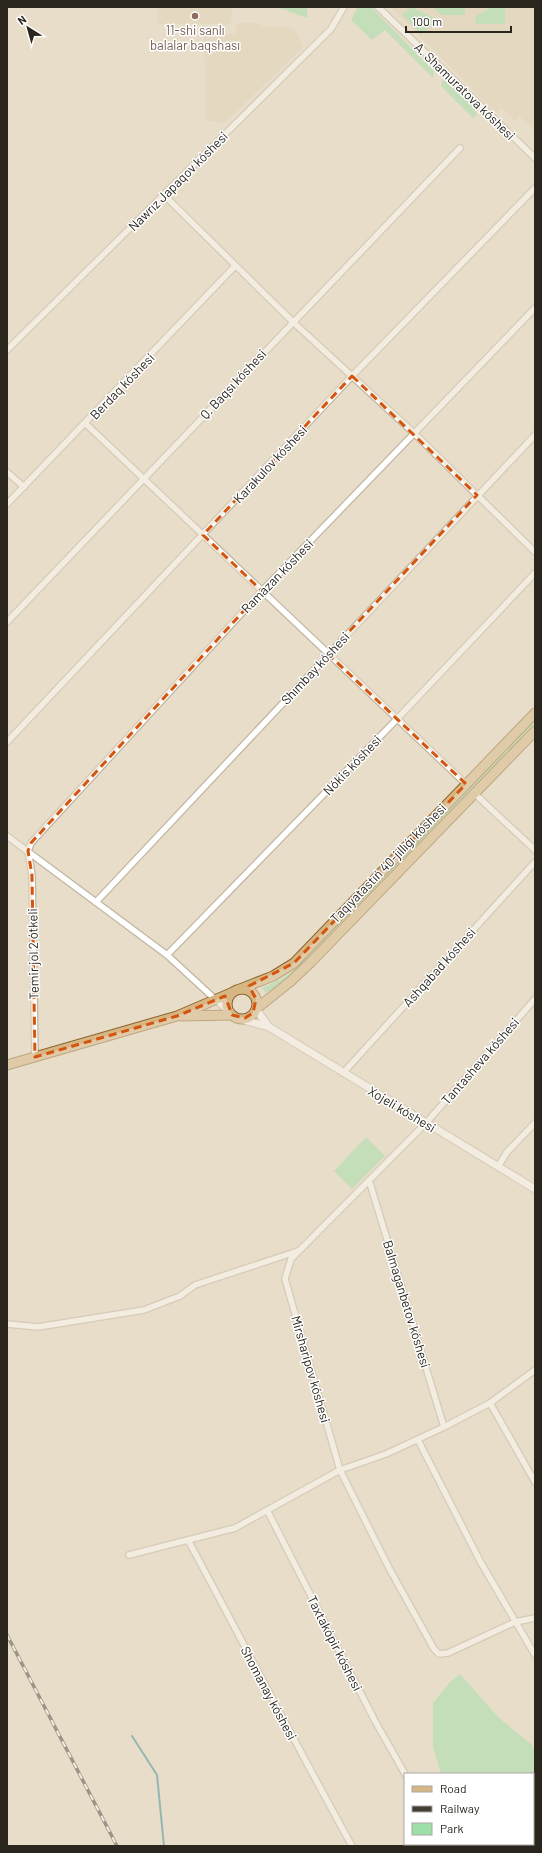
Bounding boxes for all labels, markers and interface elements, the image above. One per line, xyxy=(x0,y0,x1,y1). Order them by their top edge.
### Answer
north arrow xyxy=(8,8,48,48)
scale bar xyxy=(406,8,511,34)
marker: 11-shi sanlı balalar baqshası xyxy=(190,11,200,21)
text: N xyxy=(15,12,29,27)
text: 100 m xyxy=(412,14,442,28)
place label: 11-shi sanlı balalar baqshası xyxy=(150,22,240,53)
street label: A. Shamuratova kóshesi xyxy=(411,39,519,143)
street label: Nawrız Japaqov kóshesi xyxy=(125,128,231,234)
street label: Q. Baqsı kóshesi xyxy=(197,346,269,422)
street label: Berdaq kóshesi xyxy=(86,349,158,423)
street label: Karakulov kóshesi xyxy=(230,422,310,506)
street label: Ramazan kóshesi xyxy=(238,536,316,616)
street label: Shımbay kóshesi xyxy=(277,628,353,708)
street label: Nókis kóshesi xyxy=(319,732,385,798)
street label: Taqıyatastıń 40-jıllıǵı kóshesi xyxy=(327,800,449,926)
street label: Temir jol 2 ótkeli xyxy=(24,908,42,1000)
street label: Ashqabad kóshesi xyxy=(399,924,479,1010)
street label: Tantasheva kóshesi xyxy=(438,1014,522,1108)
street label: Xojeli kóshesi xyxy=(365,1082,439,1136)
street label: Balmaganbetov kóshesi xyxy=(380,1238,434,1370)
street label: Mirsharipov kóshesi xyxy=(288,1314,334,1424)
street label: Taxtakópir kóshesi xyxy=(304,1592,366,1694)
street label: Shomanay kóshesi xyxy=(238,1643,300,1743)
legend xyxy=(404,1773,534,1845)
text: Road xyxy=(440,1781,467,1795)
text: Railway xyxy=(440,1801,480,1815)
text: Park xyxy=(440,1821,464,1835)

